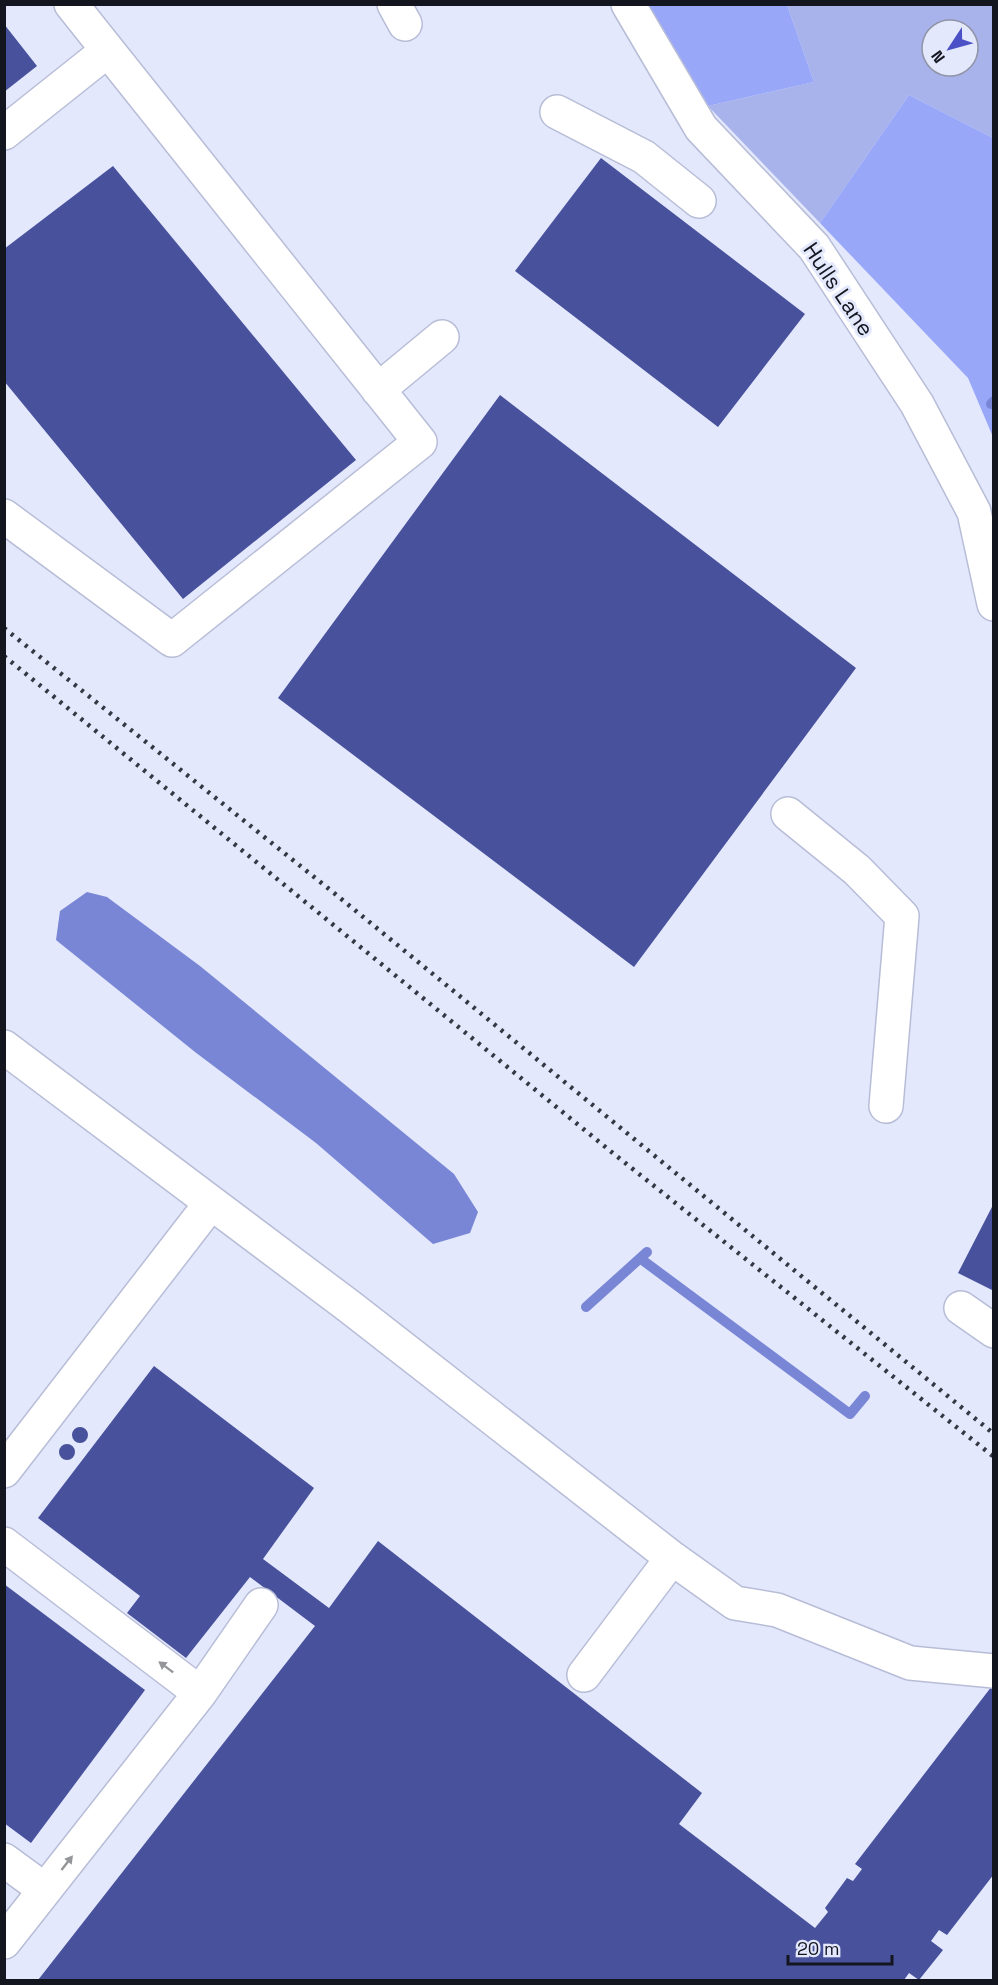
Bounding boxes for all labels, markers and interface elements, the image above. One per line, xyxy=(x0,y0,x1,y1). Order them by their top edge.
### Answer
north arrow xyxy=(920,18,980,78)
text: N xyxy=(927,46,950,67)
street label: Hulls Lane xyxy=(797,237,881,341)
one-way arrow xyxy=(159,1662,174,1674)
one-way arrow xyxy=(60,1855,72,1870)
scale bar xyxy=(788,1928,892,1966)
text: 20 m xyxy=(797,1937,840,1960)

